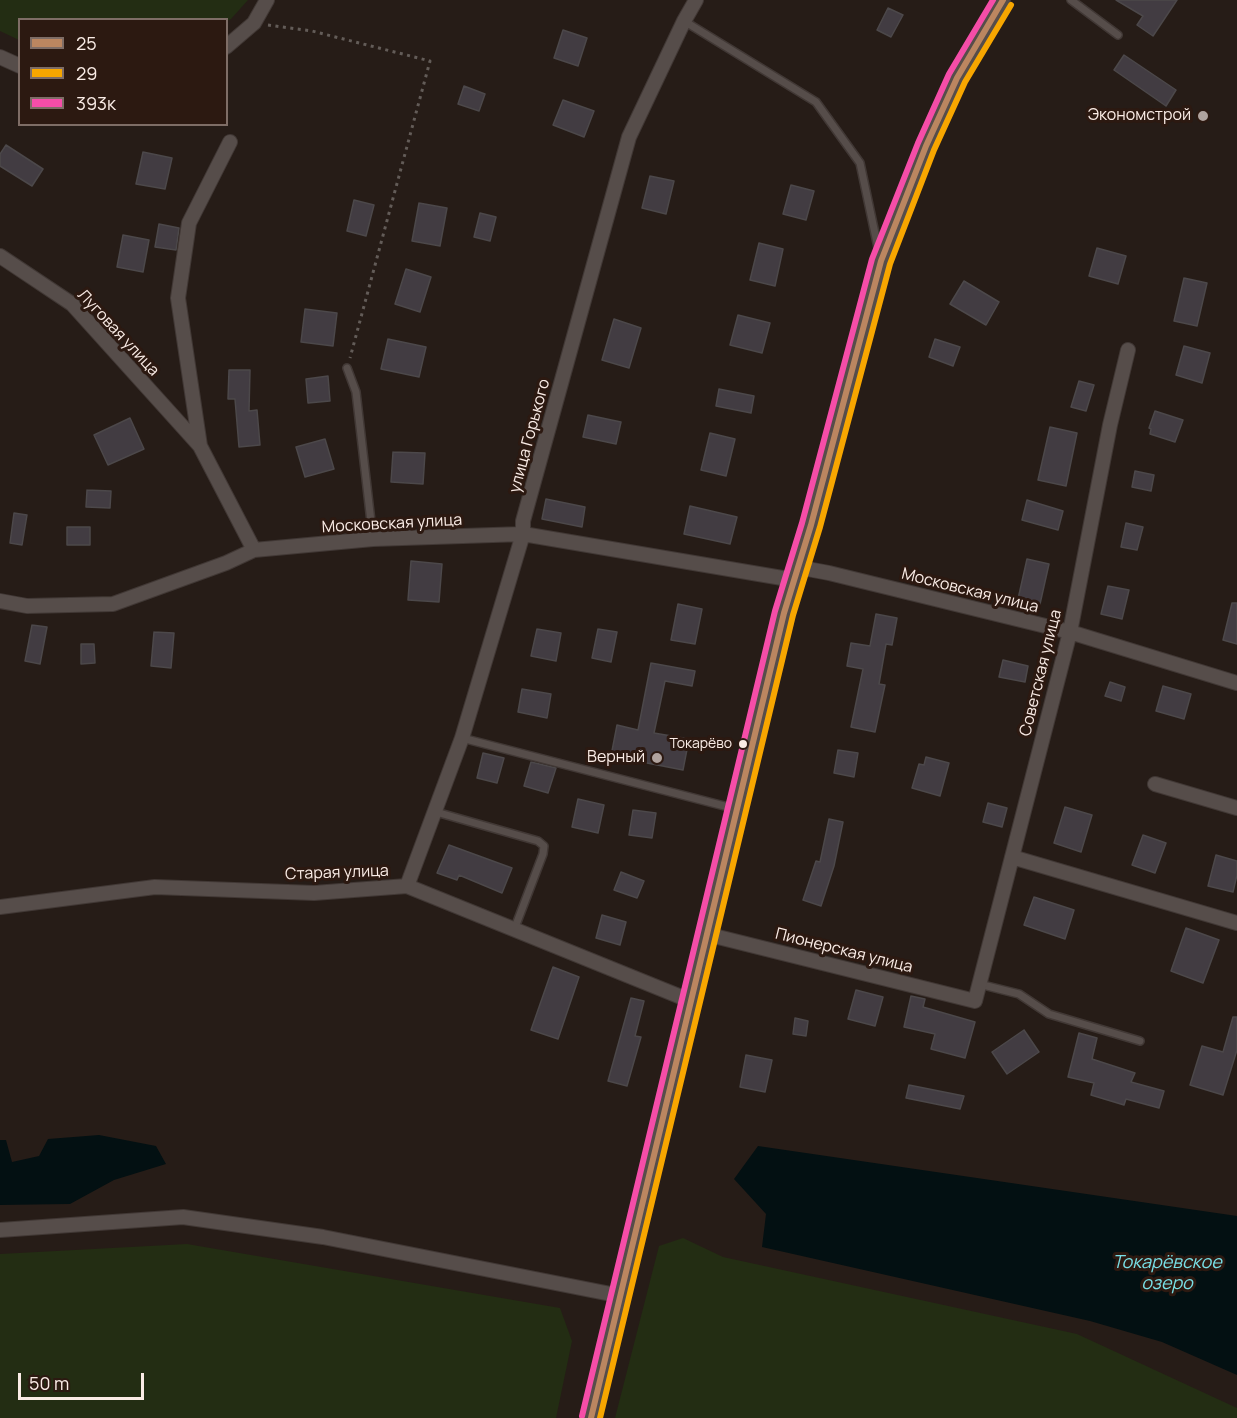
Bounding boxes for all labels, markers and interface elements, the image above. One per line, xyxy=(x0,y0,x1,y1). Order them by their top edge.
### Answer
legend xyxy=(18,18,228,126)
text: 25 xyxy=(76,31,97,55)
text: 29 xyxy=(76,61,97,85)
text: 393к xyxy=(76,91,116,115)
place label: Экономстрой xyxy=(1088,106,1191,126)
marker: Экономстрой xyxy=(1196,109,1210,123)
street label: Луговая улица xyxy=(73,286,163,380)
street label: улица Горького xyxy=(506,377,554,495)
street label: Московская улица xyxy=(321,511,463,537)
street label: Московская улица xyxy=(900,565,1040,617)
street label: Советская улица xyxy=(1016,608,1066,738)
place label: Токарёво xyxy=(670,736,732,752)
marker: Токарёво xyxy=(737,738,749,750)
place label: Верный xyxy=(587,748,645,768)
marker: Верный xyxy=(650,751,664,765)
street label: Старая улица xyxy=(285,862,389,884)
street label: Пионерская улица xyxy=(773,925,915,977)
water label: Токарёвское озеро xyxy=(1112,1252,1222,1294)
scale bar xyxy=(21,1361,147,1399)
text: 50 m xyxy=(29,1371,69,1395)

